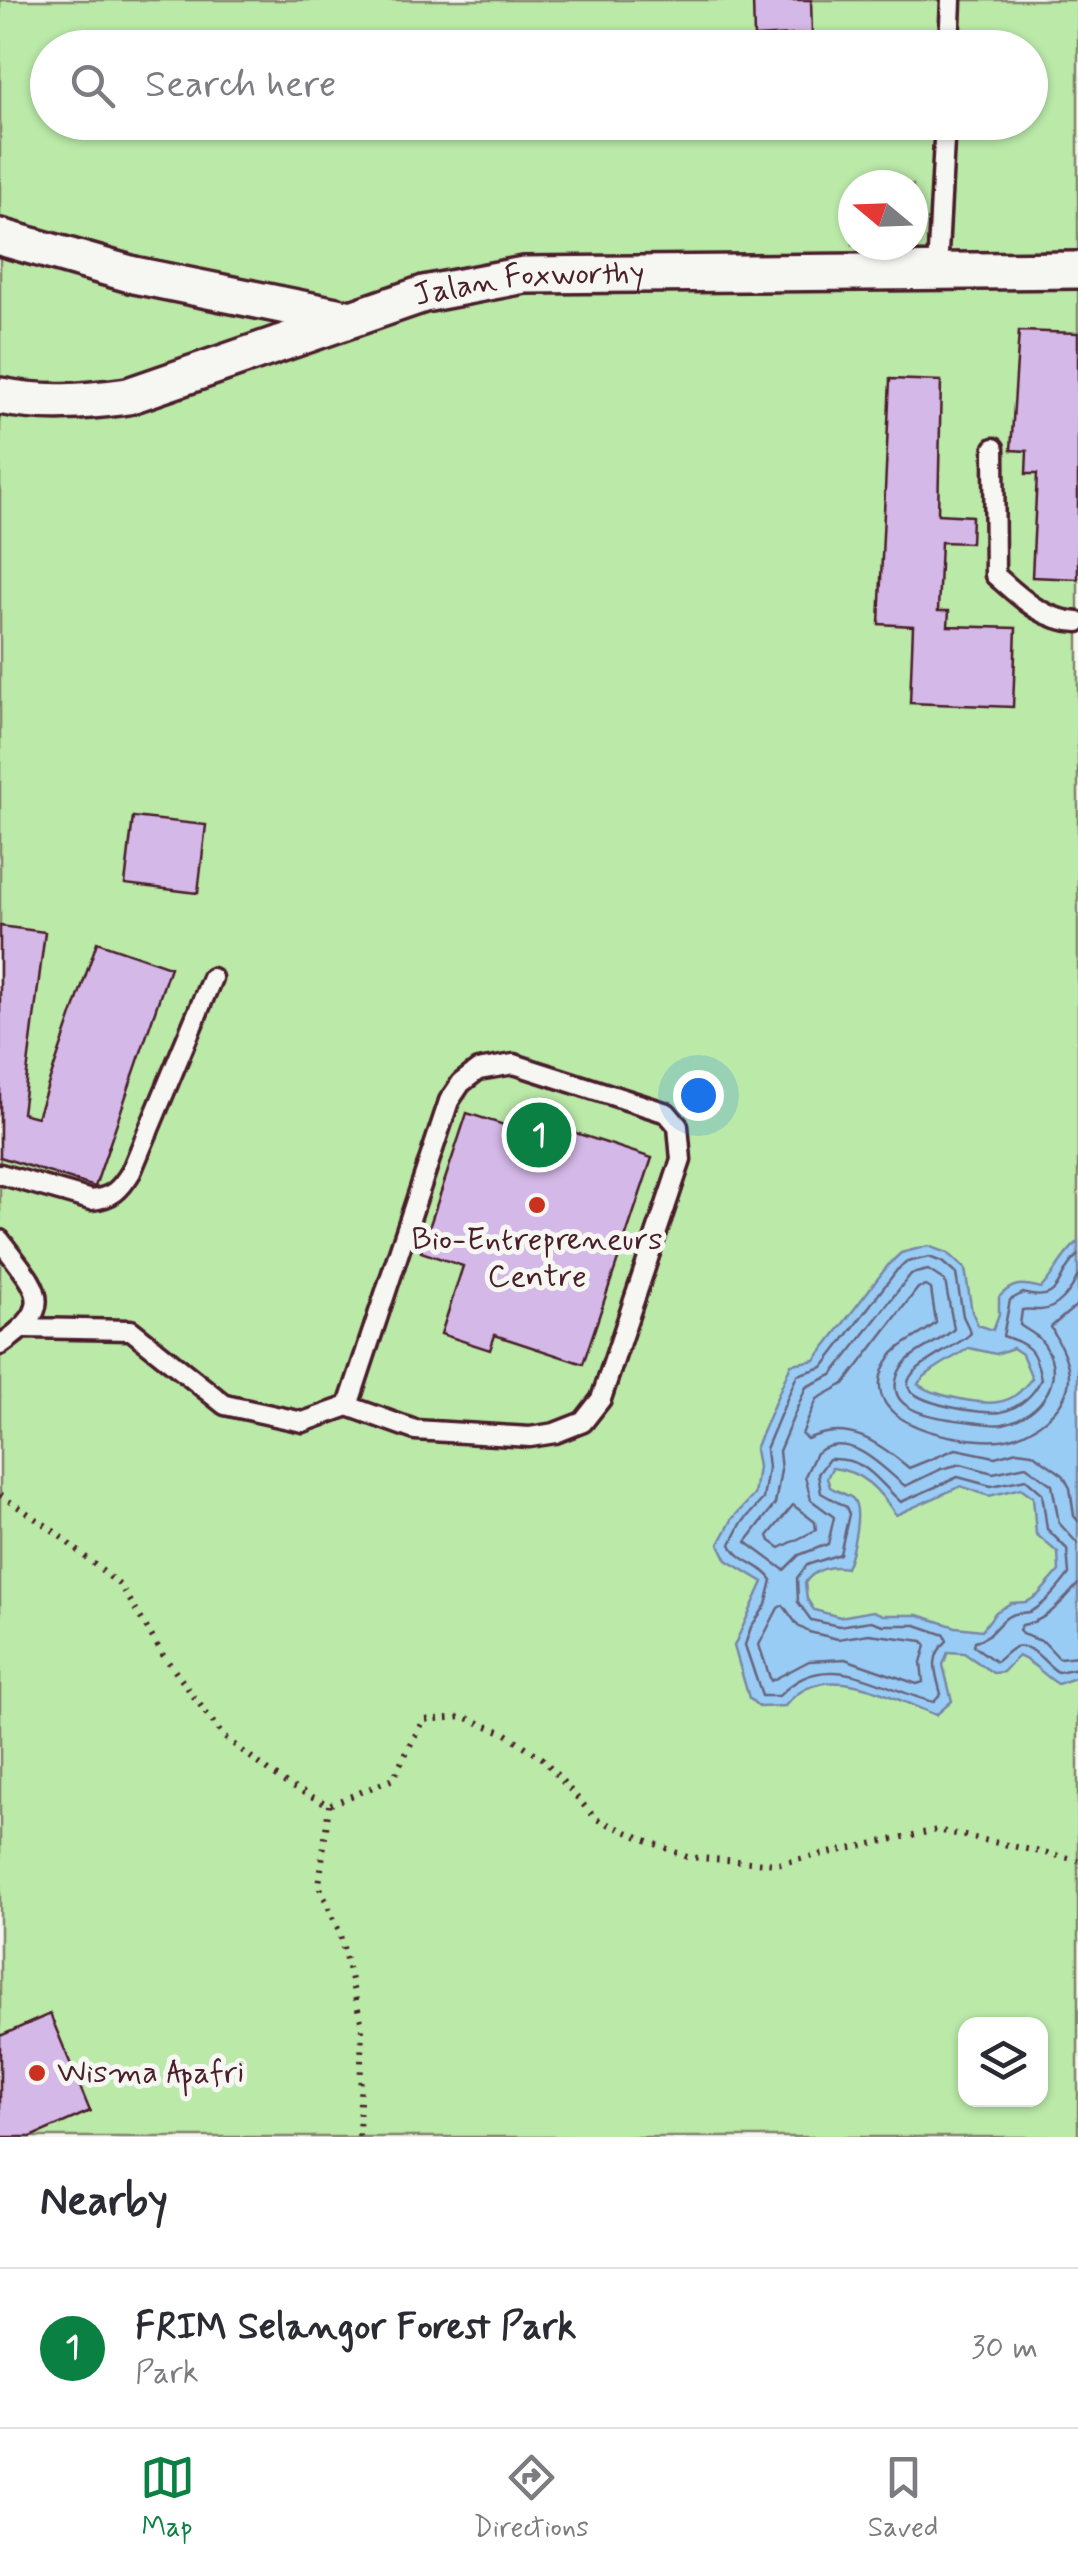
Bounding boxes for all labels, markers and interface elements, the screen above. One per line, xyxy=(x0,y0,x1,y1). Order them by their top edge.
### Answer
search box xyxy=(30,30,1048,140)
icon: search xyxy=(65,58,120,113)
text: Search here xyxy=(145,61,336,110)
north arrow xyxy=(838,170,928,260)
street label: Jalan Foxworthy xyxy=(408,253,645,317)
your location xyxy=(673,1070,724,1121)
pin: 1 xyxy=(506,1098,572,1172)
marker: Bio-Entrepreneurs Centre xyxy=(526,1194,548,1216)
place label: Bio-Entrepreneurs Centre xyxy=(412,1219,662,1298)
map controls xyxy=(958,2017,1048,2107)
button: layers xyxy=(958,2017,1048,2107)
place label: Wisma Apafri xyxy=(57,2052,245,2097)
marker: Wisma Apafri xyxy=(26,2062,48,2084)
text: Nearby xyxy=(40,2175,168,2230)
text: FRIM Selangor Forest Park xyxy=(135,2303,576,2352)
text: 1 xyxy=(65,2327,80,2369)
text: 30 m xyxy=(971,2327,1038,2369)
text: Park xyxy=(135,2352,199,2394)
tab: Map xyxy=(140,2450,195,2547)
tab: Directions xyxy=(474,2450,589,2547)
tab: Saved xyxy=(868,2450,938,2547)

